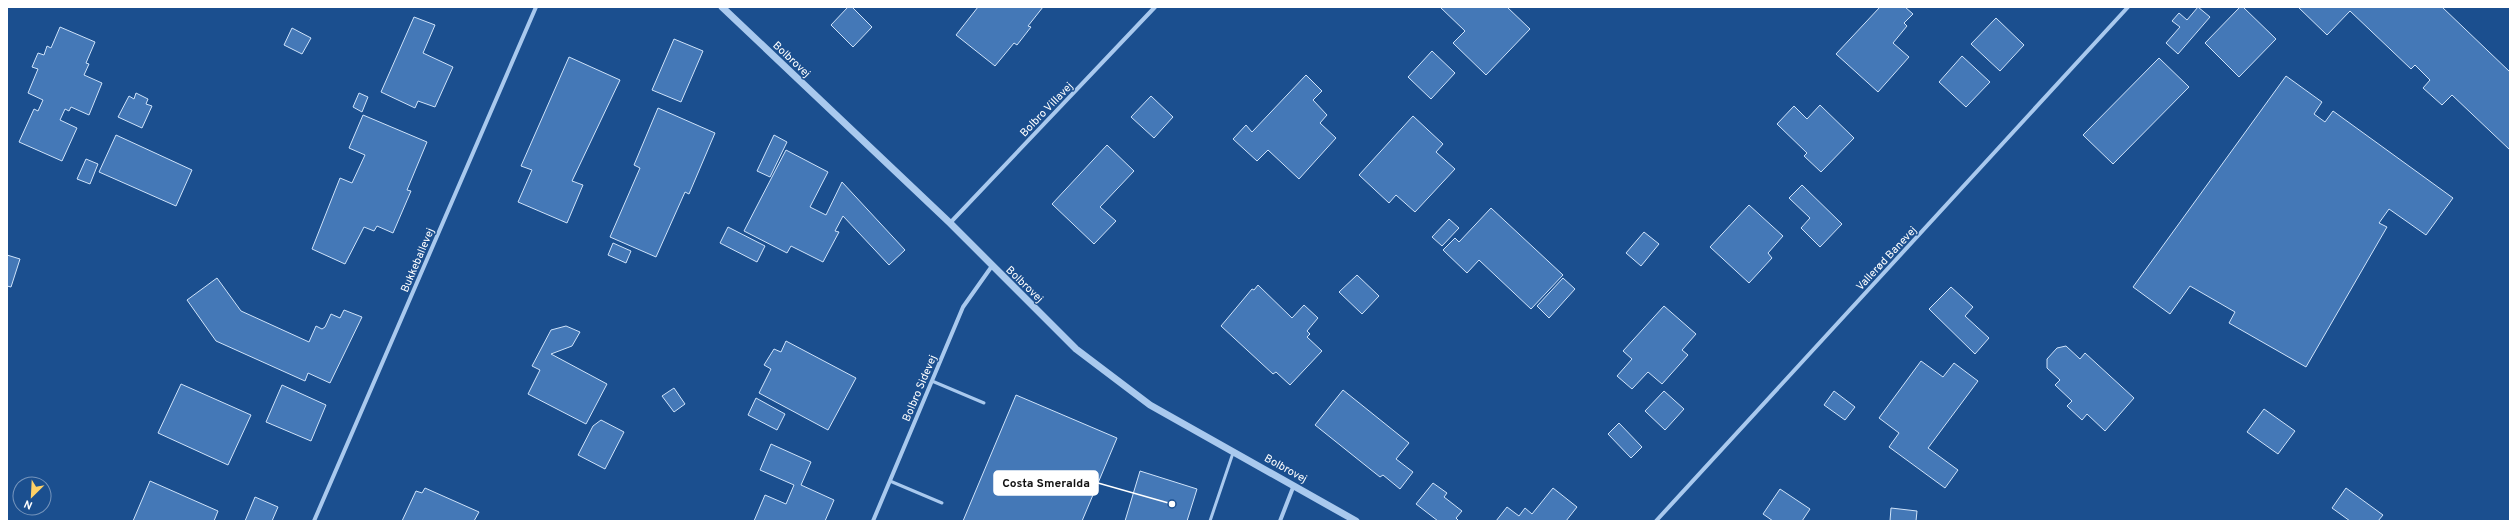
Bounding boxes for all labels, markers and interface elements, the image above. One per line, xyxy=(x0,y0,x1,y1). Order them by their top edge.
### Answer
street label: Bolbrovej xyxy=(769,39,813,81)
street label: Bolbro Villavej xyxy=(1017,79,1076,140)
street label: Vallerød Banevej xyxy=(1853,224,1920,294)
street label: Bukkeballevej xyxy=(398,226,438,295)
street label: Bolbrovej xyxy=(1003,263,1046,306)
street label: Bolbro Sidevej xyxy=(900,353,940,424)
street label: Bolbrovej xyxy=(1262,451,1309,486)
callout: Costa Smeralda xyxy=(994,471,1098,495)
north arrow xyxy=(12,476,52,516)
text: Costa Smeralda xyxy=(1002,476,1090,492)
text: N xyxy=(22,496,35,512)

